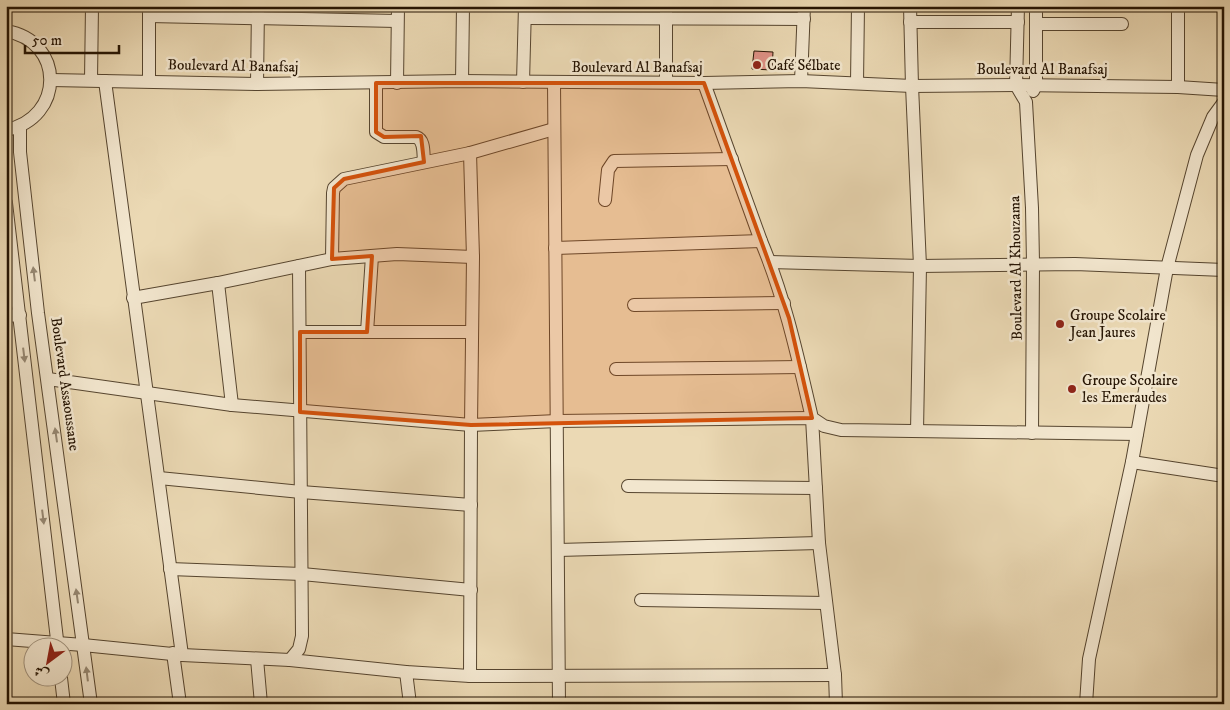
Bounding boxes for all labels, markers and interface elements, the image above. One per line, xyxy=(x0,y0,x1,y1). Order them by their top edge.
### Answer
scale bar xyxy=(25,22,119,54)
text: 50 m xyxy=(32,31,62,50)
street label: Boulevard Al Banafsaj xyxy=(167,55,299,77)
place label: Café Sélbate xyxy=(767,56,841,75)
street label: Boulevard Al Banafsaj xyxy=(571,58,703,77)
marker: Café Sélbate xyxy=(751,59,763,71)
street label: Boulevard Al Banafsaj xyxy=(976,60,1108,79)
street label: Boulevard Al Khouzama xyxy=(1005,195,1027,340)
one-way arrow xyxy=(30,266,38,282)
place label: Groupe Scolaire Jean Jaures xyxy=(1068,306,1166,342)
street label: Boulevard Assaoussane xyxy=(46,316,84,452)
marker: Groupe Scolaire Jean Jaures xyxy=(1054,318,1066,330)
one-way arrow xyxy=(20,348,28,364)
place label: Groupe Scolaire les Emeraudes xyxy=(1082,371,1178,407)
marker: Groupe Scolaire les Emeraudes xyxy=(1066,383,1078,395)
one-way arrow xyxy=(51,427,59,443)
one-way arrow xyxy=(39,509,47,525)
one-way arrow xyxy=(73,588,81,604)
north arrow xyxy=(22,638,72,688)
text: ش xyxy=(31,661,52,683)
one-way arrow xyxy=(83,666,91,682)

